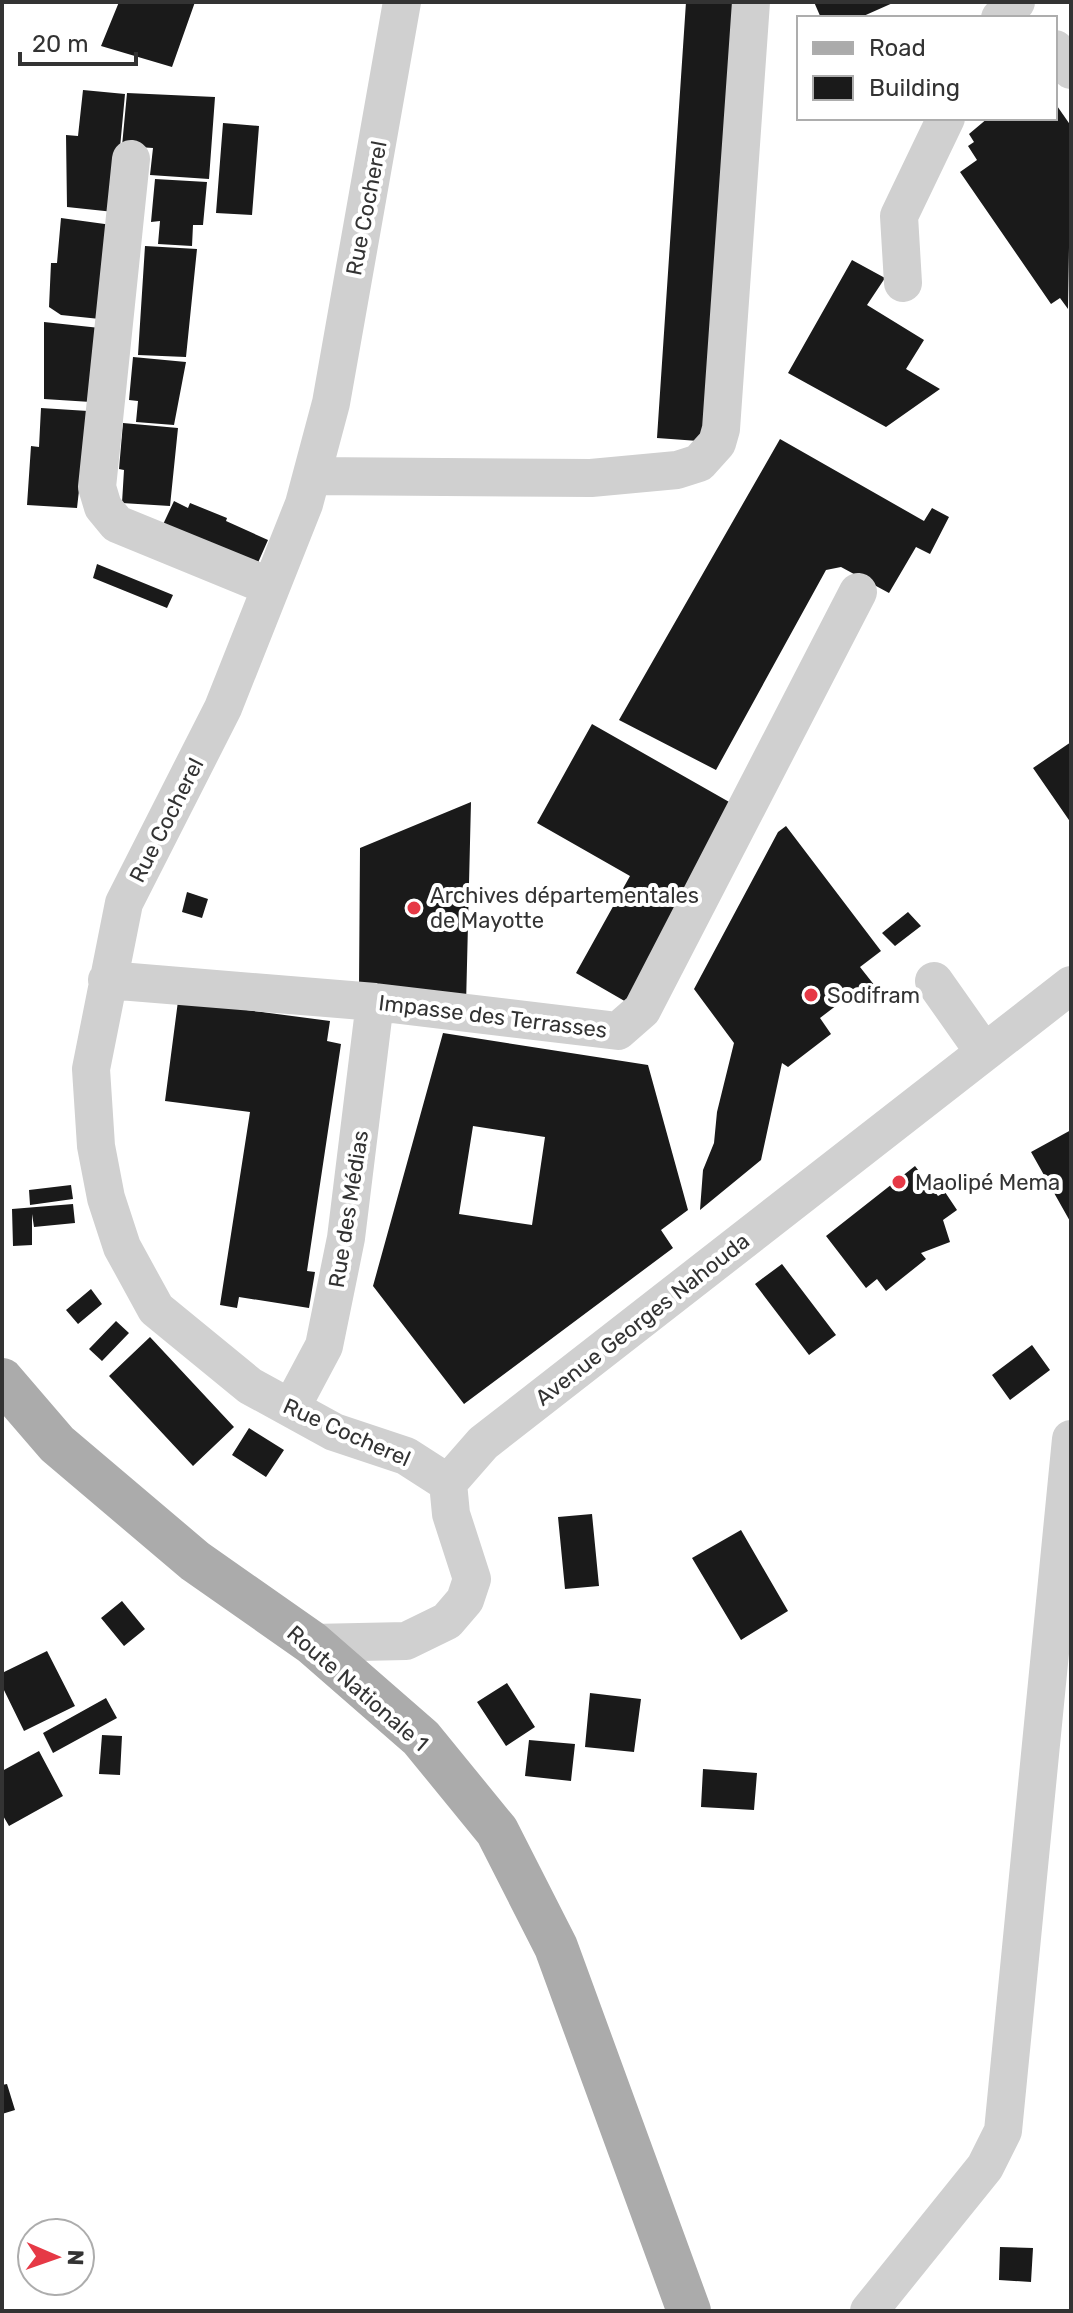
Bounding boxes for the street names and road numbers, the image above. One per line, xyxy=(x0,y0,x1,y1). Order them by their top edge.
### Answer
street label: Rue Cocherel xyxy=(340,139,393,278)
street label: Rue Cocherel xyxy=(123,753,209,887)
street label: Impasse des Terrasses xyxy=(377,989,609,1044)
street label: Rue des Médias xyxy=(323,1128,374,1290)
street label: Avenue Georges Nahouda xyxy=(530,1227,755,1411)
street label: Rue Cocherel xyxy=(279,1392,415,1473)
street label: Route Nationale 1 xyxy=(282,1620,434,1757)

